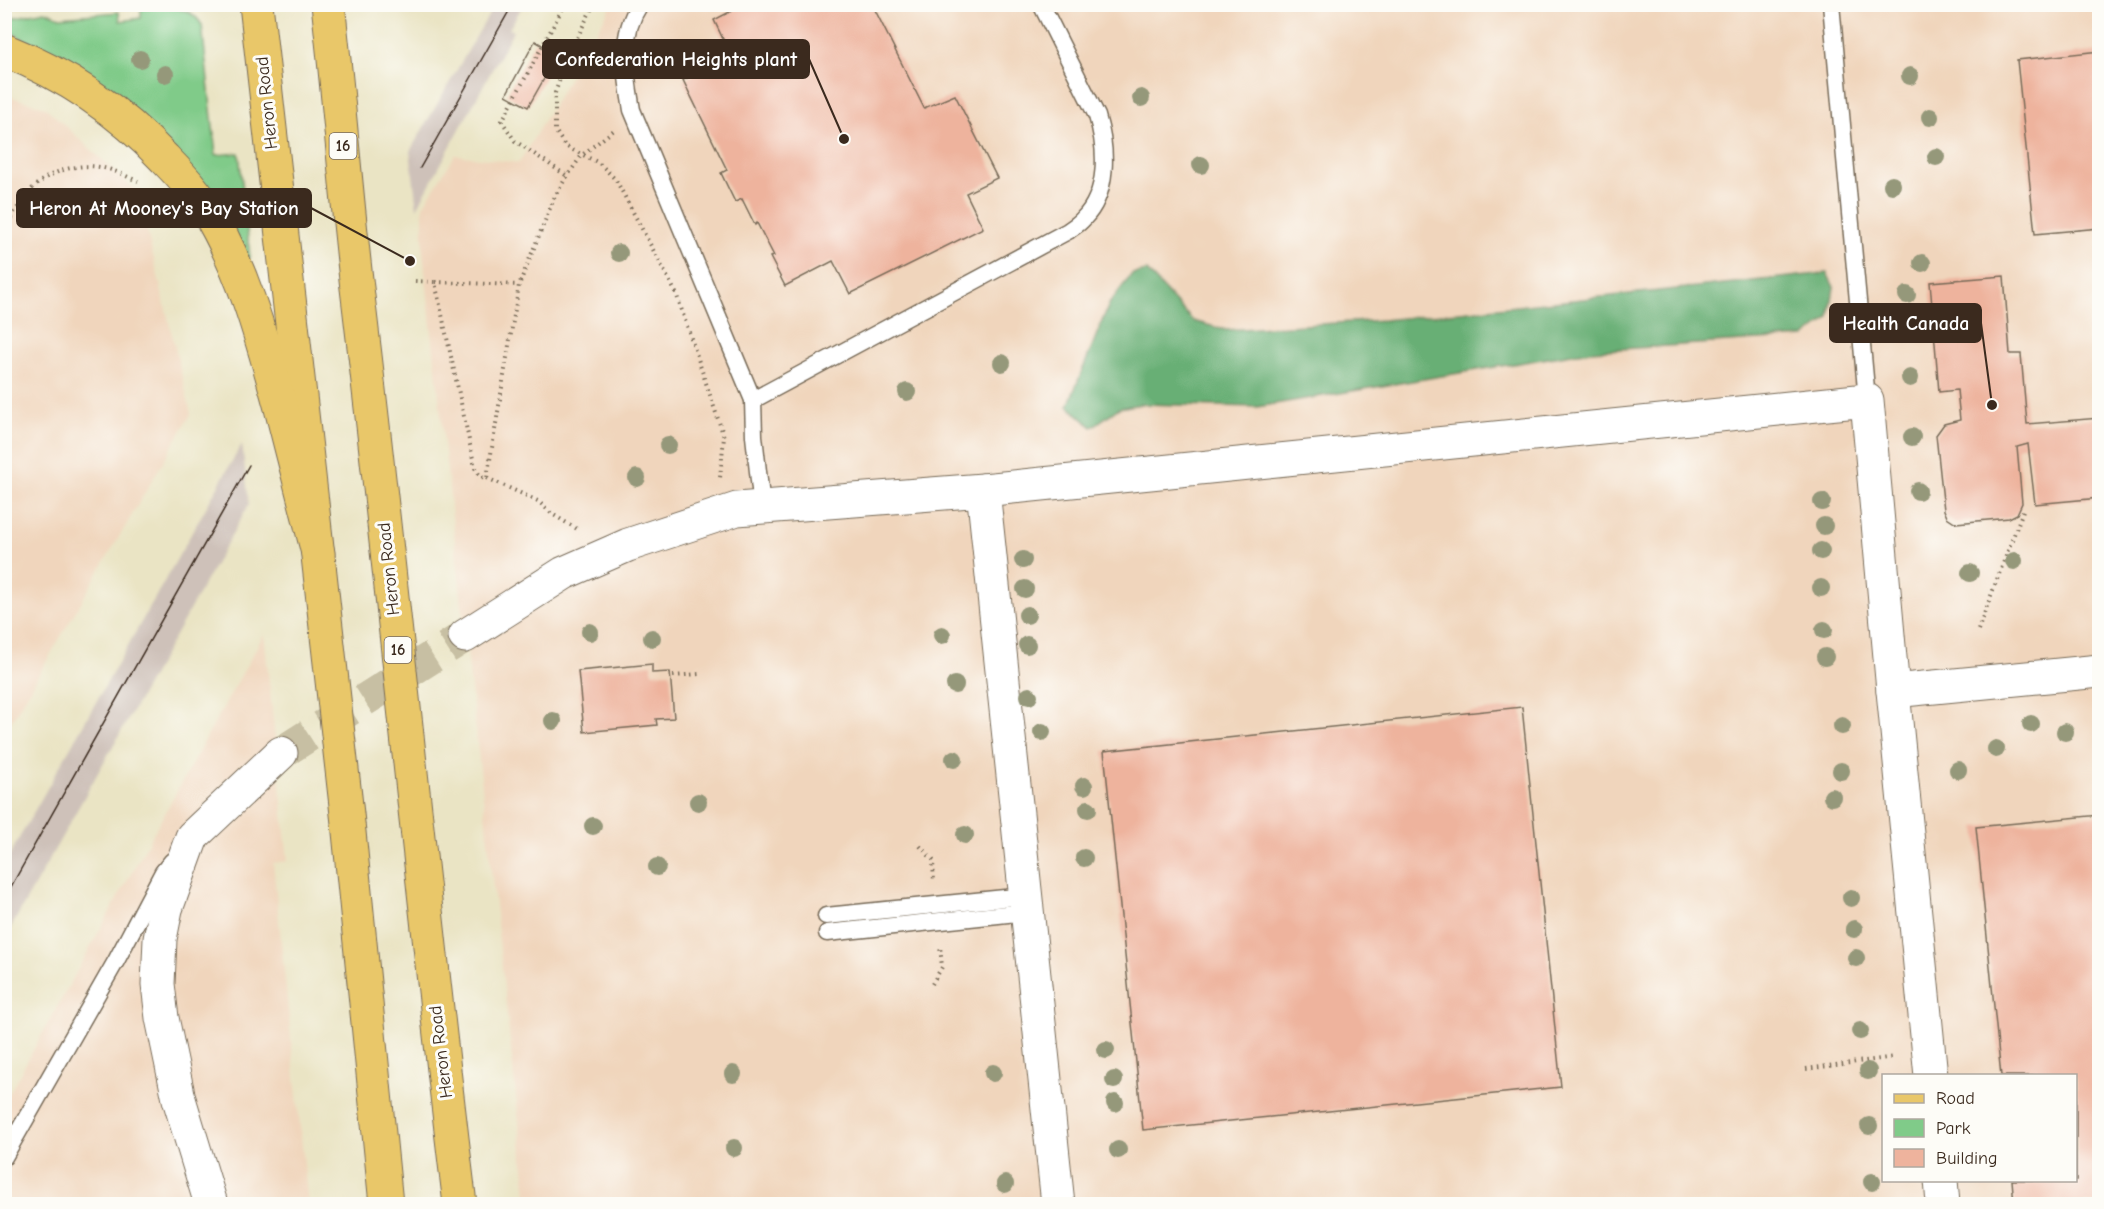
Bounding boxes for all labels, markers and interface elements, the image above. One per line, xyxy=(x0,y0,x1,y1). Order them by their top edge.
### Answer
callout: Confederation Heights plant xyxy=(543,40,809,78)
text: Confederation Heights plant xyxy=(555,48,797,71)
street label: Heron Road xyxy=(252,56,282,150)
road number: 16 xyxy=(330,133,356,159)
callout: Heron At Mooney's Bay Station xyxy=(17,189,311,227)
text: Heron At Mooney's Bay Station xyxy=(29,197,299,220)
callout: Health Canada xyxy=(1830,304,1981,342)
text: Health Canada xyxy=(1842,312,1970,335)
street label: Heron Road xyxy=(374,522,404,616)
road number: 16 xyxy=(384,637,412,663)
street label: Heron Road xyxy=(425,1004,457,1100)
legend xyxy=(1882,1074,2077,1182)
text: Road xyxy=(1936,1088,1975,1109)
text: Park xyxy=(1936,1118,1971,1139)
text: Building xyxy=(1936,1148,1998,1169)

